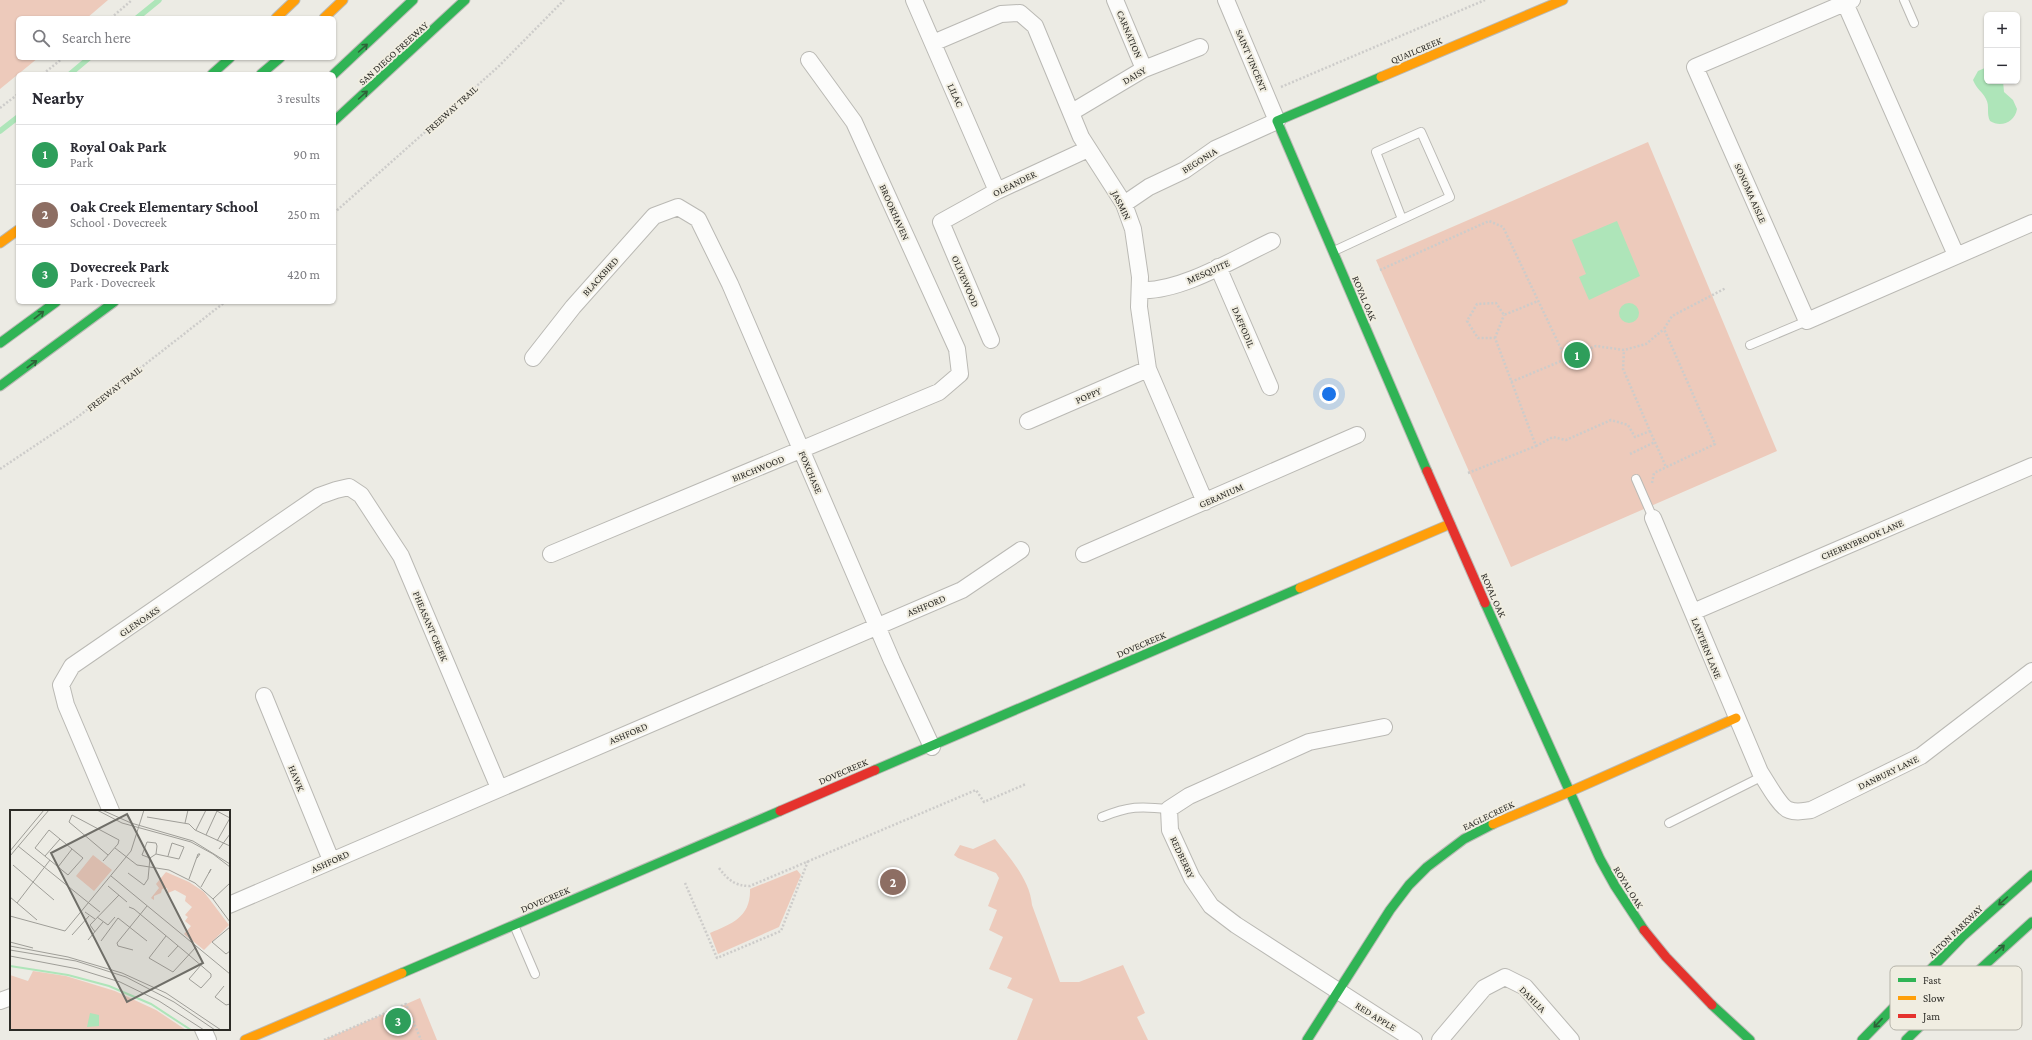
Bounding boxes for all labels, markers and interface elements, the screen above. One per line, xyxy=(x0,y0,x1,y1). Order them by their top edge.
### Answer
street label: CARNATION xyxy=(1115,9,1145,60)
map controls xyxy=(1984,12,2020,84)
button: + xyxy=(1984,12,2020,48)
search box xyxy=(16,16,336,60)
street label: SAN DIEGO FREEWAY xyxy=(356,19,431,87)
icon: search xyxy=(30,27,52,49)
street label: SAINT VINCENT xyxy=(1234,28,1270,93)
text: Search here xyxy=(62,30,131,46)
street label: QUAILCREEK xyxy=(1389,35,1444,66)
one-way arrow xyxy=(357,44,367,53)
button: − xyxy=(1984,48,2020,84)
street label: DAISY xyxy=(1121,64,1149,86)
street label: LILAC xyxy=(946,82,966,109)
street label: FREEWAY TRAIL xyxy=(423,83,480,136)
text: Nearby xyxy=(32,89,84,108)
one-way arrow xyxy=(358,90,368,100)
text: 3 results xyxy=(277,91,320,106)
text: Royal Oak Park xyxy=(70,139,166,155)
street label: BEGONIA xyxy=(1180,145,1219,175)
text: 1 xyxy=(43,147,47,162)
text: 90 m xyxy=(293,147,320,162)
text: Park xyxy=(70,155,93,170)
street label: SONOMA AISLE xyxy=(1732,162,1769,225)
street label: OLEANDER xyxy=(991,168,1038,199)
street label: BROOKHAVEN xyxy=(877,183,912,242)
street label: JASMIN xyxy=(1109,188,1134,222)
text: Oak Creek Elementary School xyxy=(70,199,258,215)
text: 2 xyxy=(42,207,48,222)
text: 250 m xyxy=(287,207,320,222)
text: School · Dovecreek xyxy=(70,215,167,230)
street label: BLACKBIRD xyxy=(580,254,621,298)
street label: OLIVEWOOD xyxy=(950,254,981,309)
street label: MESQUITE xyxy=(1185,257,1232,286)
text: Dovecreek Park xyxy=(70,259,169,275)
text: 3 xyxy=(42,267,48,282)
text: 420 m xyxy=(287,267,320,282)
street label: ROYAL OAK xyxy=(1350,274,1379,322)
text: Park · Dovecreek xyxy=(70,275,155,290)
street label: DAFFODIL xyxy=(1230,305,1257,349)
one-way arrow xyxy=(34,310,45,319)
pin: 1 xyxy=(1564,340,1590,370)
one-way arrow xyxy=(26,360,37,368)
street label: FREEWAY TRAIL xyxy=(85,363,144,413)
your location xyxy=(1319,384,1339,404)
street label: POPPY xyxy=(1074,385,1103,406)
street label: FOXCHASE xyxy=(797,449,825,496)
street label: BIRCHWOOD xyxy=(730,453,786,484)
street label: GERANIUM xyxy=(1197,481,1245,510)
street label: CHERRYBROOK LANE xyxy=(1819,517,1906,562)
street label: ROYAL OAK xyxy=(1479,571,1508,619)
street label: PHEASANT CREEK xyxy=(411,590,450,663)
street label: ASHFORD xyxy=(905,592,947,618)
street label: GLENOAKS xyxy=(117,604,162,639)
street label: LANTERN LANE xyxy=(1689,616,1724,681)
street label: DOVECREEK xyxy=(1115,629,1168,660)
street label: ASHFORD xyxy=(607,720,649,746)
street label: DANBURY LANE xyxy=(1856,753,1921,792)
street label: DOVECREEK xyxy=(817,756,870,787)
street label: HAWK xyxy=(286,764,307,793)
street label: EAGLECREEK xyxy=(1461,798,1516,833)
inset map xyxy=(10,810,230,1030)
street label: REDBERRY xyxy=(1168,835,1197,880)
street label: ASHFORD xyxy=(309,848,351,875)
street label: ROYAL OAK xyxy=(1611,864,1646,910)
pin: 2 xyxy=(880,867,906,897)
street label: DOVECREEK xyxy=(519,884,572,915)
one-way arrow xyxy=(1998,896,2008,906)
street label: ALTON PARKWAY xyxy=(1926,902,1985,960)
one-way arrow xyxy=(1995,945,2006,954)
legend xyxy=(1890,966,2022,1030)
text: Fast xyxy=(1923,974,1942,986)
street label: DAHLIA xyxy=(1517,984,1548,1015)
text: Slow xyxy=(1923,992,1945,1004)
street label: RED APPLE xyxy=(1353,1000,1398,1033)
pin: 3 xyxy=(385,1006,411,1036)
text: Jam xyxy=(1922,1010,1940,1023)
one-way arrow xyxy=(1873,1018,1883,1028)

